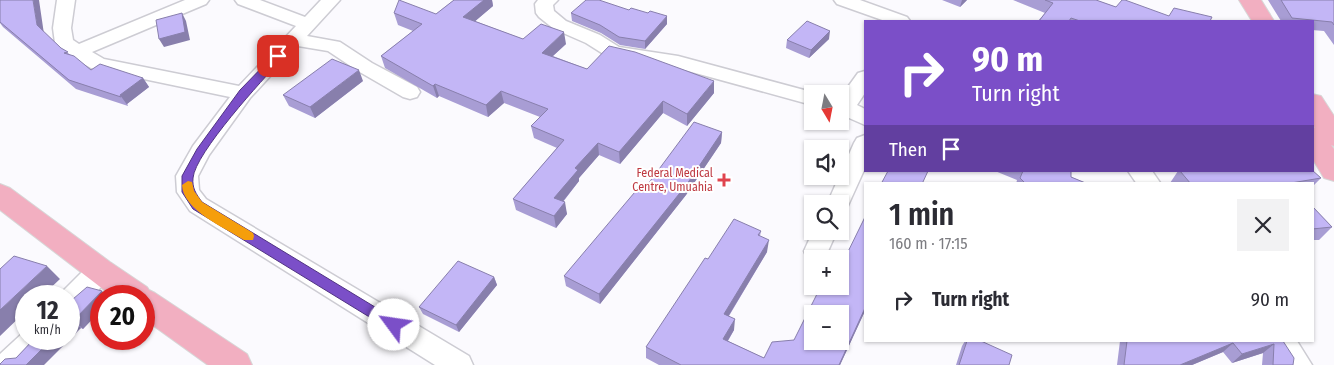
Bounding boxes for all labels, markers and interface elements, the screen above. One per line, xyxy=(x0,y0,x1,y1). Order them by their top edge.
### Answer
pin xyxy=(257,35,299,77)
text: 90 m xyxy=(972,38,1043,80)
icon: right xyxy=(889,40,954,105)
icon: arrive xyxy=(264,42,292,70)
text: Turn right xyxy=(972,80,1060,107)
north arrow xyxy=(804,85,849,130)
map controls xyxy=(804,85,849,350)
icon: arrive xyxy=(937,135,965,163)
text: Then xyxy=(889,138,927,161)
button: sound xyxy=(804,140,849,185)
place label: Federal Medical Centre, Umuahia xyxy=(632,166,713,194)
marker: Federal Medical Centre, Umuahia xyxy=(717,173,731,187)
button: search xyxy=(804,195,849,240)
text: 1 min xyxy=(889,197,954,233)
button: close xyxy=(1237,199,1289,251)
text: 160 m · 17:15 xyxy=(889,234,968,253)
button: + xyxy=(804,250,849,295)
speed limit sign: 20 xyxy=(90,285,155,350)
icon: right xyxy=(889,286,917,314)
text: Turn right xyxy=(932,288,1009,311)
text: 90 m xyxy=(1251,288,1289,311)
text: 12 xyxy=(36,296,59,326)
position arrow xyxy=(367,298,419,350)
button: − xyxy=(804,305,849,350)
text: km/h xyxy=(34,323,61,337)

